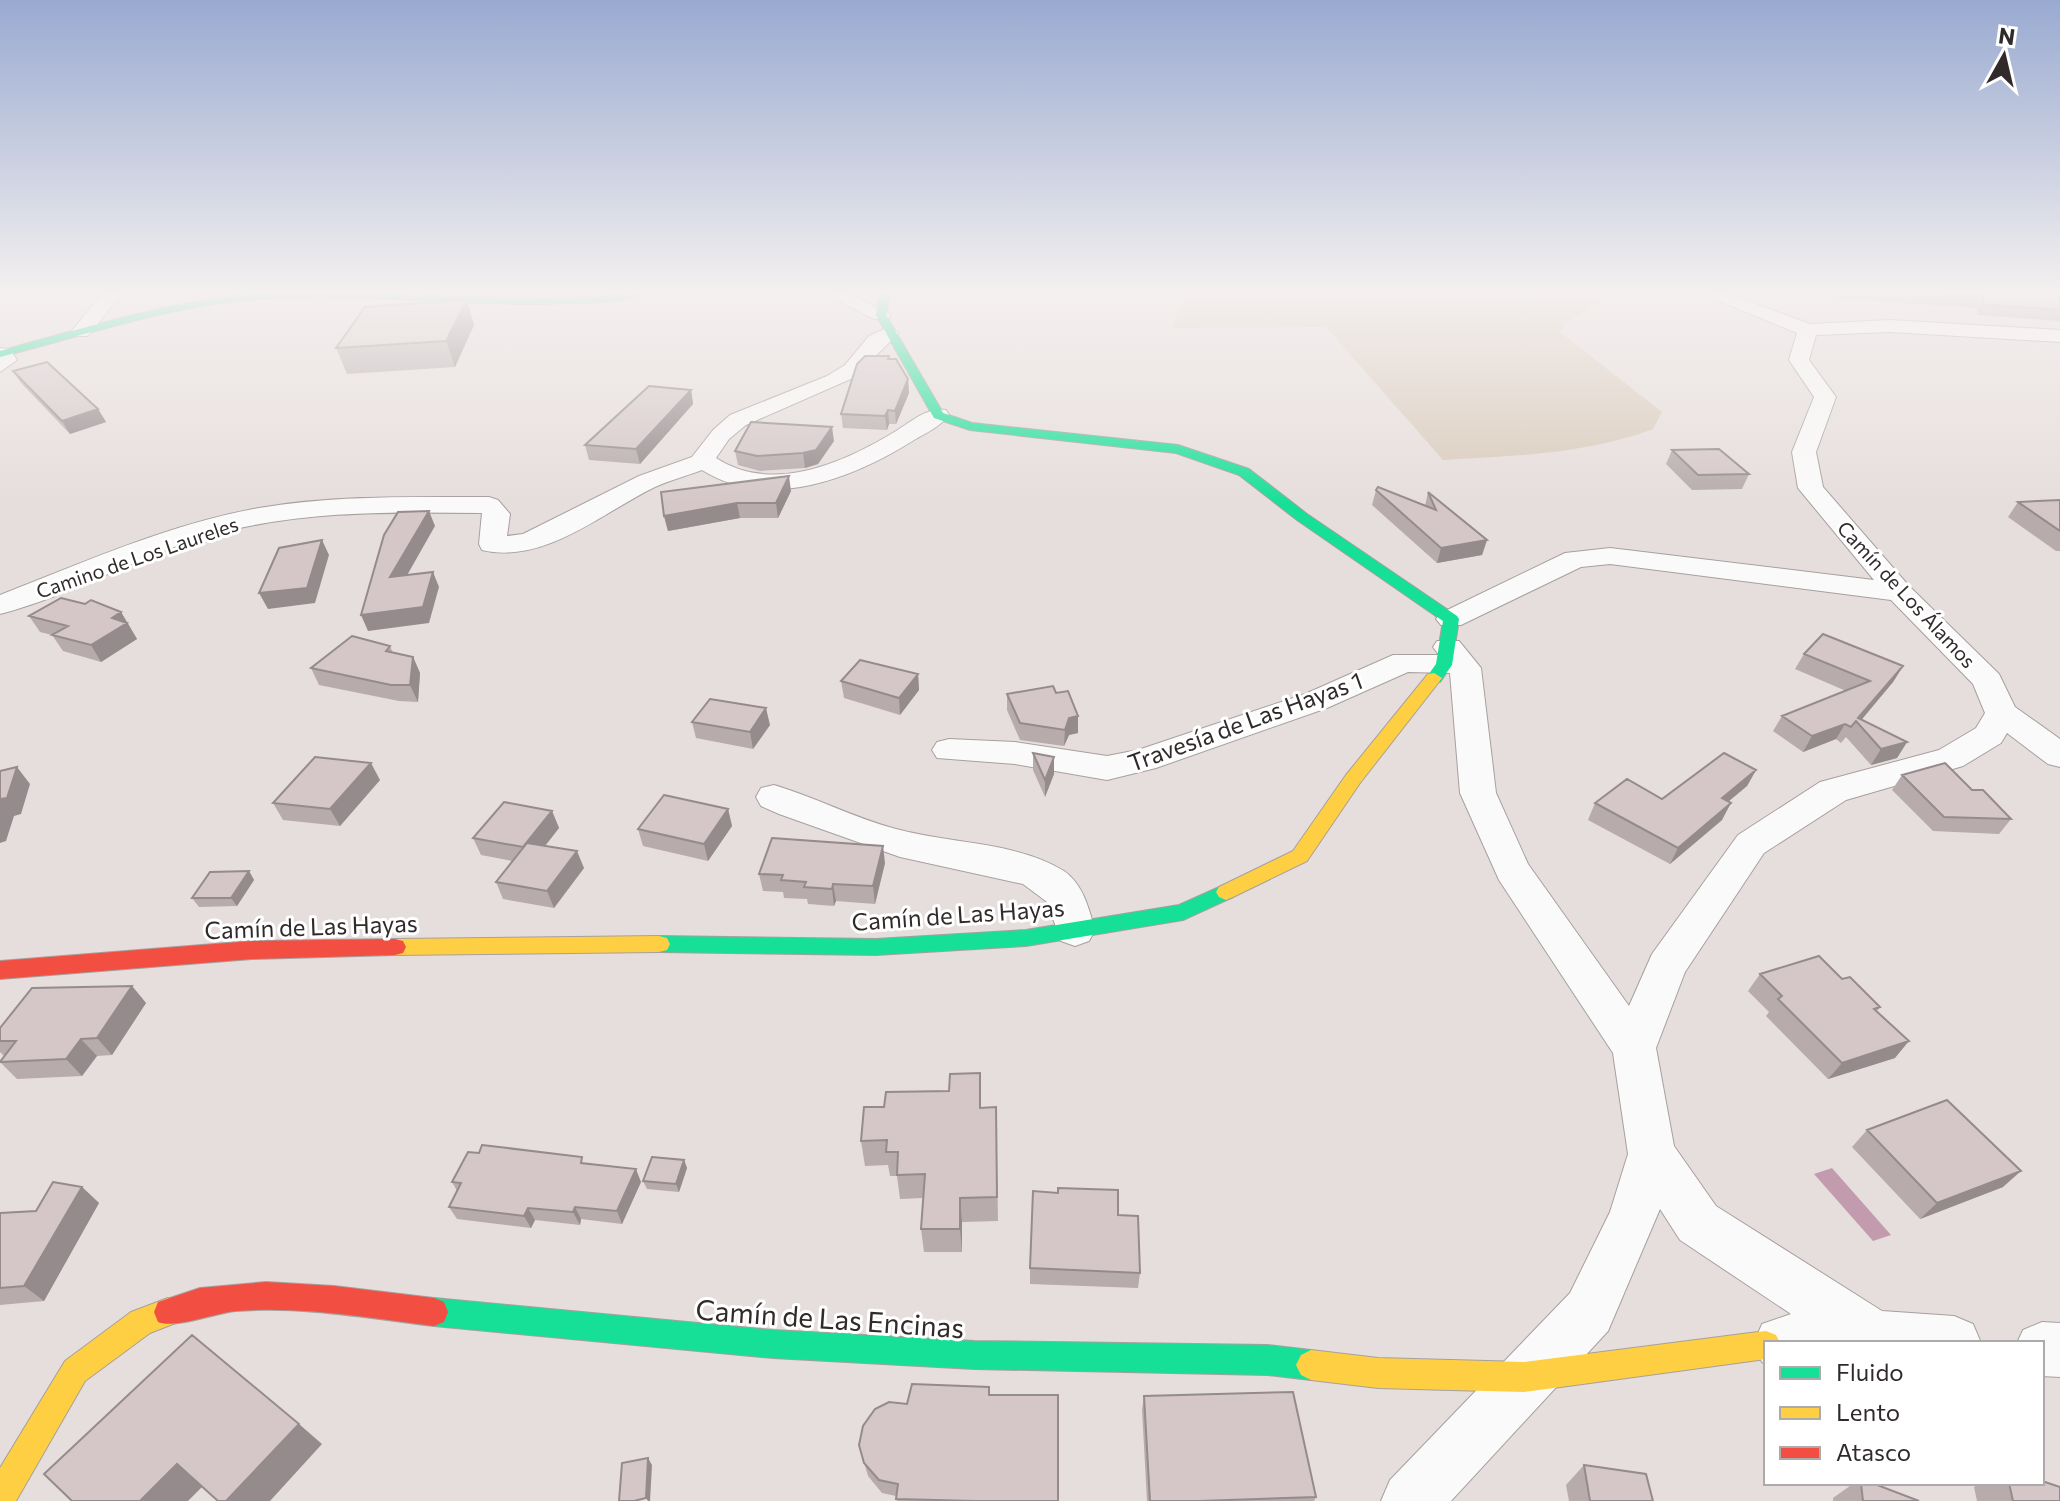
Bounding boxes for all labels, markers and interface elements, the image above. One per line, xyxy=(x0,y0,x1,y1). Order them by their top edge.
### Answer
north arrow xyxy=(1964,16,2044,96)
text: N xyxy=(1997,21,2017,50)
street label: Camino de Los Laureles xyxy=(33,511,241,603)
street label: Camín de Los Álamos xyxy=(1833,516,1981,672)
street label: Travesía de Las Hayas 1 xyxy=(1124,665,1366,777)
street label: Camín de Las Hayas xyxy=(851,892,1065,936)
street label: Camín de Las Hayas xyxy=(204,908,418,944)
street label: Camín de Las Encinas xyxy=(695,1292,965,1344)
legend xyxy=(1764,1341,2044,1485)
text: Fluido xyxy=(1836,1357,1904,1386)
text: Lento xyxy=(1836,1397,1900,1426)
text: Atasco xyxy=(1836,1437,1911,1466)

